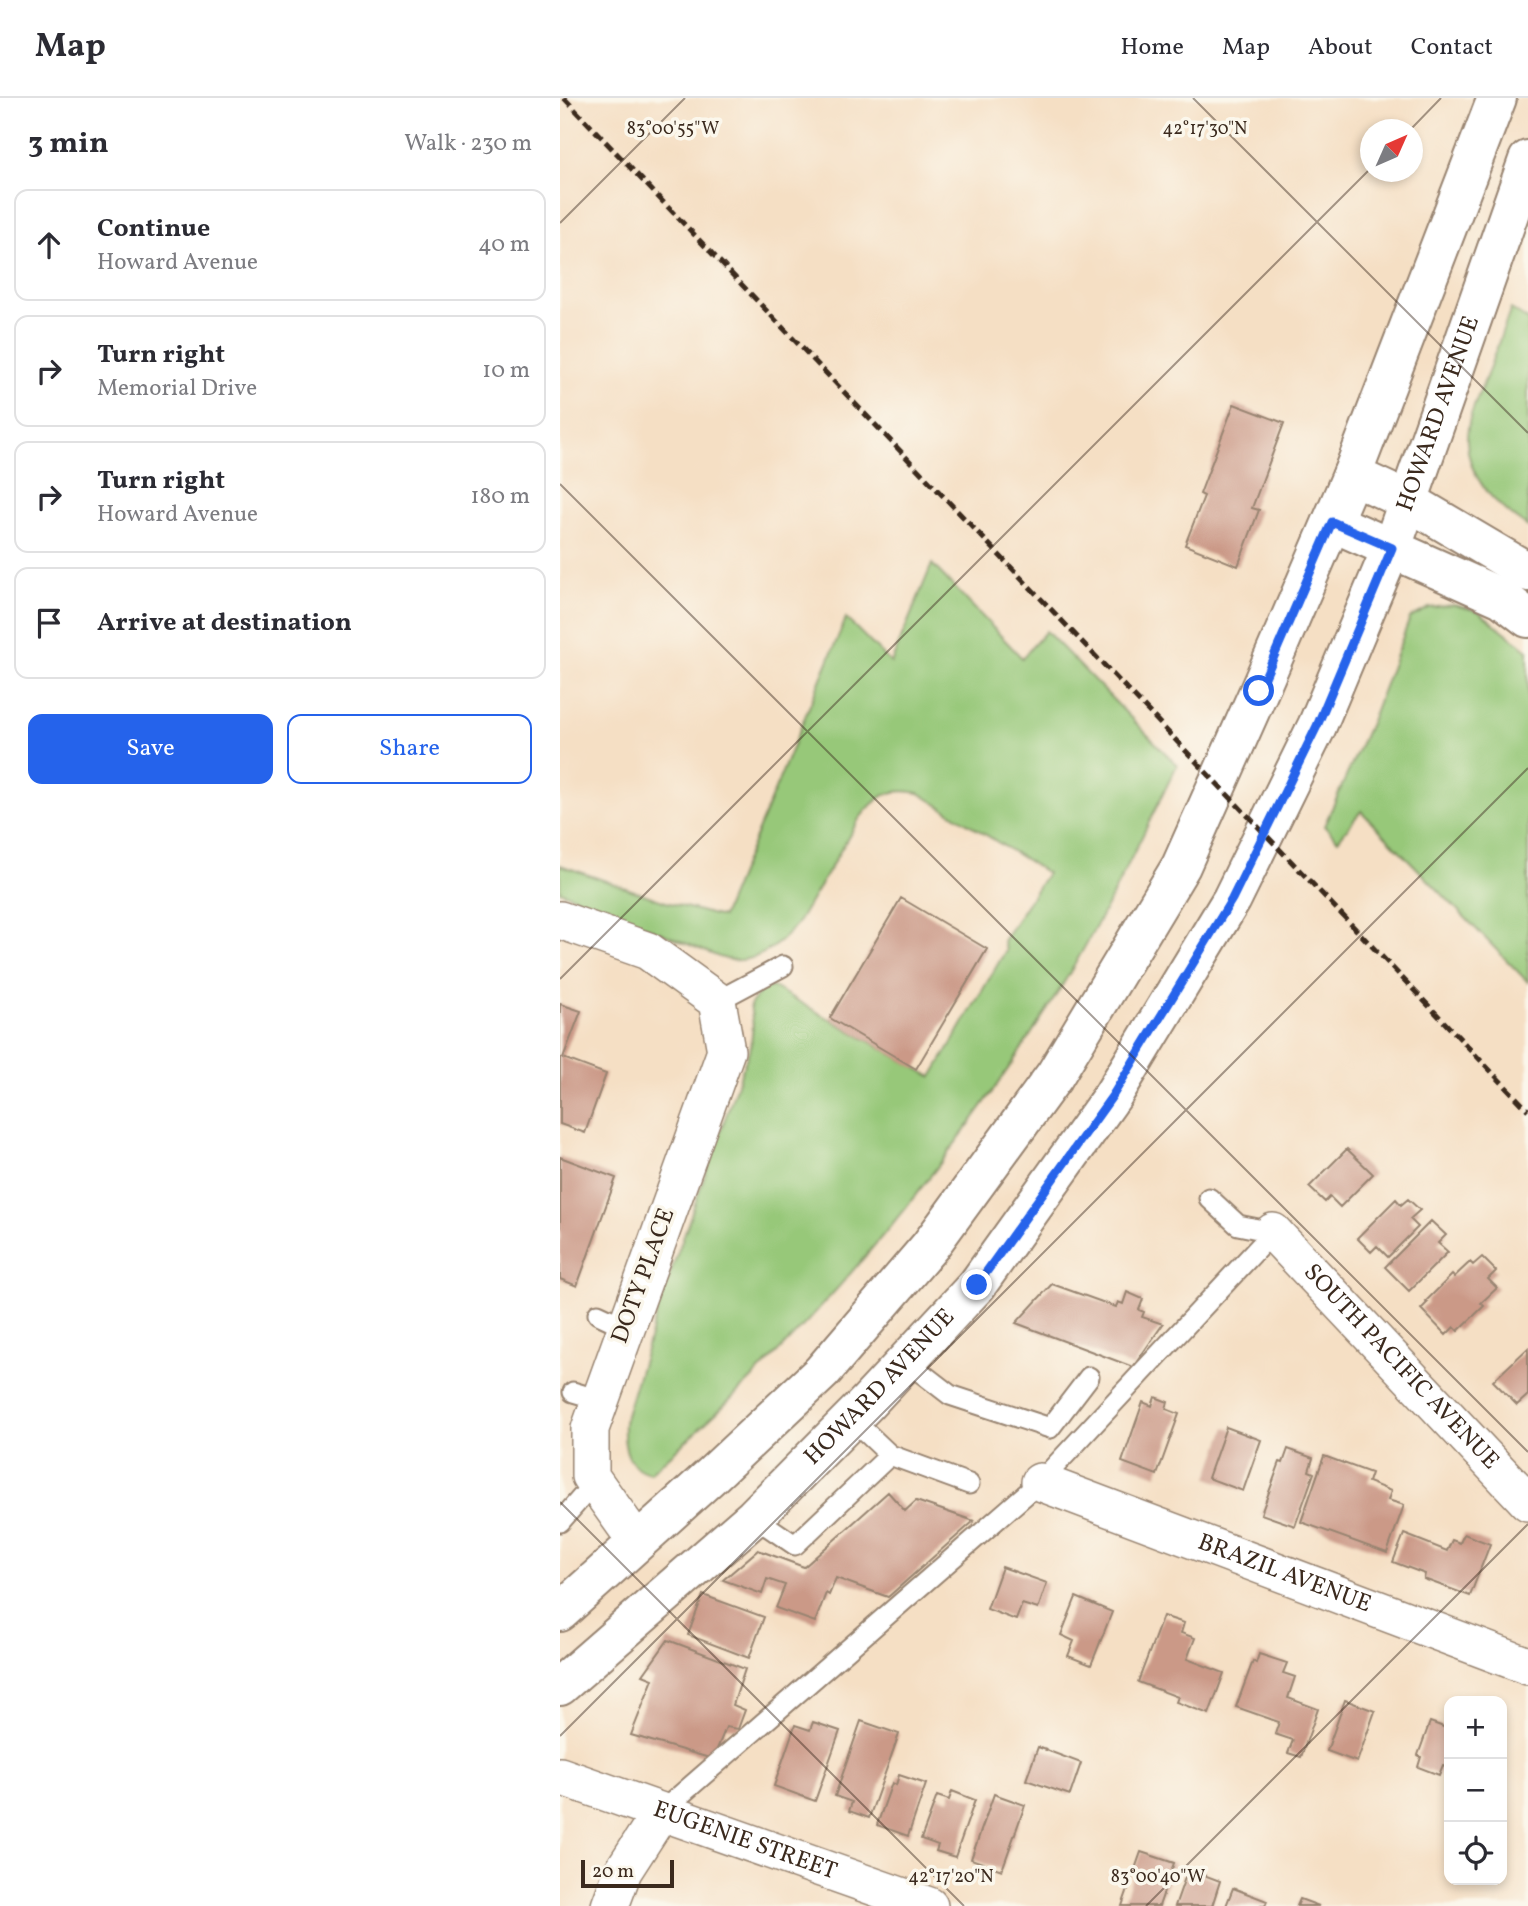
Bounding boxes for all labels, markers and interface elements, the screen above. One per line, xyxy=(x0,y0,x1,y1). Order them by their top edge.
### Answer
text: Map xyxy=(35,25,106,71)
text: Home xyxy=(1120,31,1184,65)
text: Map xyxy=(1222,31,1270,65)
text: About xyxy=(1308,31,1373,65)
text: Contact xyxy=(1411,31,1493,65)
text: 83°00'55"W xyxy=(627,117,719,142)
text: 42°17'30"N xyxy=(1163,117,1247,142)
north arrow xyxy=(1360,119,1423,182)
text: 3 min xyxy=(28,123,109,165)
text: Walk · 230 m xyxy=(404,128,532,160)
text: Continue xyxy=(97,211,210,247)
icon: ahead xyxy=(30,226,68,264)
text: 40 m xyxy=(478,229,530,261)
text: Howard Avenue xyxy=(97,247,258,279)
street label: HOWARD AVENUE xyxy=(1389,311,1489,516)
text: Turn right xyxy=(97,337,225,373)
icon: right xyxy=(30,352,68,390)
text: 10 m xyxy=(482,355,530,387)
text: Memorial Drive xyxy=(97,373,257,405)
text: Turn right xyxy=(97,463,225,499)
icon: right xyxy=(30,478,68,516)
text: 180 m xyxy=(471,481,530,513)
text: Howard Avenue xyxy=(97,499,258,531)
icon: arrive xyxy=(30,604,68,642)
text: Arrive at destination xyxy=(97,605,352,641)
route start xyxy=(1243,675,1274,706)
button: Save xyxy=(28,714,273,784)
button: Share xyxy=(287,714,532,784)
street label: DOTY PLACE xyxy=(604,1203,684,1349)
street label: SOUTH PACIFIC AVENUE xyxy=(1295,1257,1506,1478)
route end xyxy=(961,1269,992,1300)
street label: HOWARD AVENUE xyxy=(797,1302,963,1474)
street label: BRAZIL AVENUE xyxy=(1193,1526,1376,1622)
map controls xyxy=(1444,1696,1507,1885)
button: + xyxy=(1444,1696,1507,1759)
button: − xyxy=(1444,1759,1507,1822)
street label: EUGENIE STREET xyxy=(648,1793,841,1889)
button: locate xyxy=(1444,1822,1507,1885)
scale bar xyxy=(581,1857,674,1889)
text: 20 m xyxy=(592,1859,634,1885)
text: 42°17'20"N xyxy=(908,1865,994,1890)
text: 83°00'40"W xyxy=(1111,1865,1205,1890)

